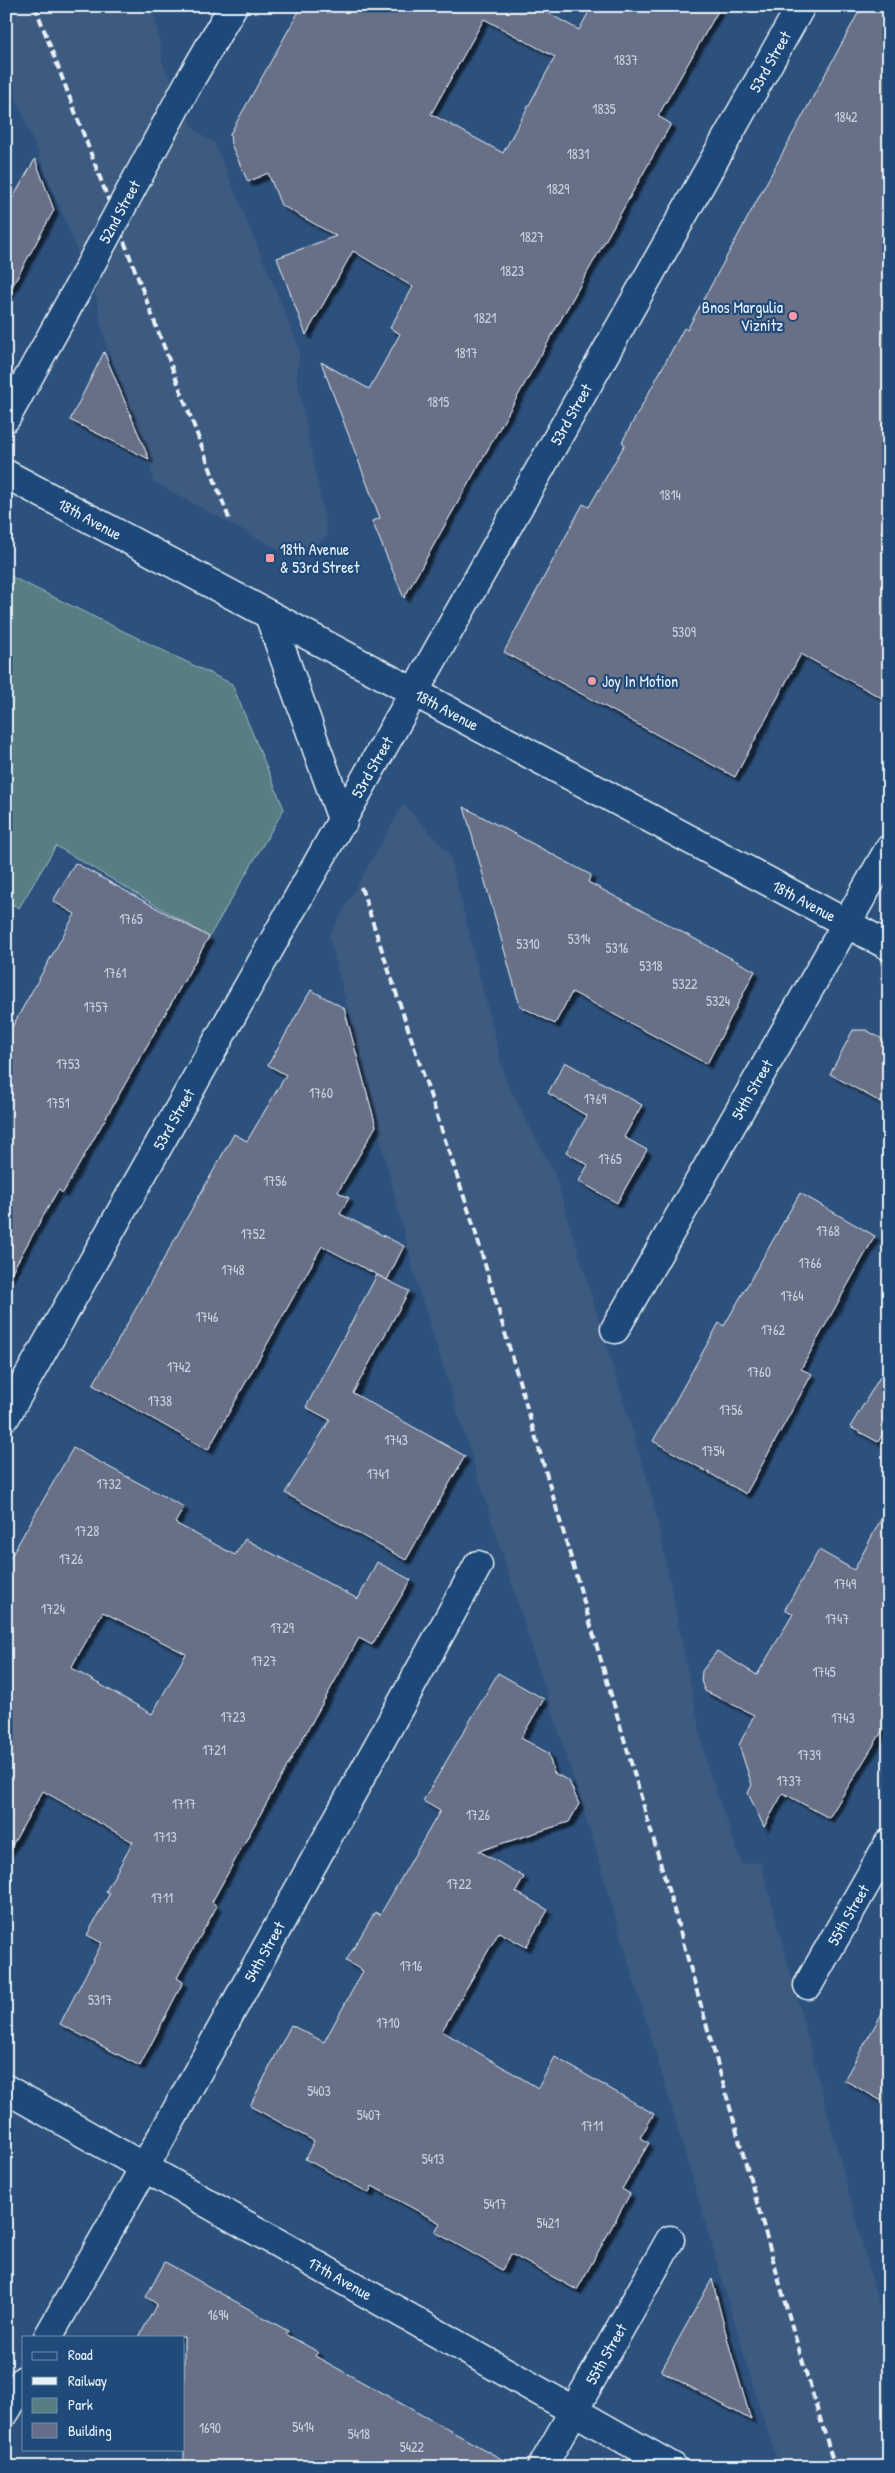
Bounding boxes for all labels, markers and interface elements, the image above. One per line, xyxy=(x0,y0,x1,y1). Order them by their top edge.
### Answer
street label: 53rd Street xyxy=(744,26,796,96)
house number: 1837 xyxy=(614,50,638,69)
house number: 1835 xyxy=(592,99,616,118)
house number: 1842 xyxy=(835,107,858,126)
house number: 1831 xyxy=(567,144,589,163)
street label: 52nd Street xyxy=(93,176,145,247)
house number: 1829 xyxy=(547,179,569,198)
house number: 1827 xyxy=(520,227,544,246)
house number: 1823 xyxy=(500,261,524,280)
place label: Bnos Margulia Viznitz xyxy=(702,296,783,336)
house number: 1821 xyxy=(474,308,496,327)
marker: Bnos Margulia Viznitz xyxy=(787,310,799,322)
house number: 1817 xyxy=(454,343,478,362)
street label: 53rd Street xyxy=(545,379,597,449)
house number: 1815 xyxy=(427,392,449,411)
house number: 1814 xyxy=(659,485,681,504)
street label: 18th Avenue xyxy=(54,493,126,545)
place label: 18th Avenue & 53rd Street xyxy=(280,538,360,578)
marker: 18th Avenue & 53rd Street xyxy=(264,552,276,564)
house number: 5309 xyxy=(672,622,696,641)
place label: Joy In Motion xyxy=(602,670,678,692)
marker: Joy In Motion xyxy=(586,675,598,687)
street label: 18th Avenue xyxy=(411,684,483,736)
street label: 53rd Street xyxy=(346,732,398,802)
street label: 18th Avenue xyxy=(768,875,840,927)
house number: 1765 xyxy=(119,909,143,928)
house number: 5314 xyxy=(568,929,590,948)
house number: 5310 xyxy=(516,934,540,953)
house number: 5316 xyxy=(606,938,629,957)
house number: 5318 xyxy=(639,956,663,975)
house number: 1761 xyxy=(104,963,126,982)
house number: 5322 xyxy=(672,974,698,993)
house number: 5324 xyxy=(706,991,730,1010)
house number: 1757 xyxy=(84,997,108,1016)
house number: 1753 xyxy=(56,1054,80,1073)
street label: 54th Street xyxy=(726,1055,778,1123)
house number: 1760 xyxy=(309,1083,333,1102)
street label: 53rd Street xyxy=(147,1084,200,1154)
house number: 1769 xyxy=(584,1089,606,1108)
house number: 1751 xyxy=(46,1093,70,1112)
house number: 1765 xyxy=(598,1149,622,1168)
house number: 1756 xyxy=(263,1171,287,1190)
house number: 1768 xyxy=(816,1221,840,1240)
house number: 1752 xyxy=(241,1224,266,1243)
house number: 1766 xyxy=(798,1253,822,1272)
house number: 1748 xyxy=(221,1260,245,1279)
house number: 1764 xyxy=(781,1286,803,1305)
house number: 1746 xyxy=(196,1307,219,1326)
house number: 1762 xyxy=(761,1320,786,1339)
house number: 1742 xyxy=(167,1357,191,1376)
house number: 1760 xyxy=(747,1362,771,1381)
house number: 1738 xyxy=(148,1391,172,1410)
house number: 1756 xyxy=(719,1400,743,1419)
house number: 1743 xyxy=(384,1430,408,1449)
house number: 1754 xyxy=(701,1441,725,1460)
house number: 1741 xyxy=(367,1464,389,1483)
house number: 1732 xyxy=(97,1474,122,1493)
house number: 1728 xyxy=(75,1521,99,1540)
house number: 1726 xyxy=(59,1549,83,1568)
house number: 1749 xyxy=(834,1574,856,1593)
house number: 1724 xyxy=(41,1599,65,1618)
house number: 1747 xyxy=(825,1609,849,1628)
house number: 1729 xyxy=(270,1618,294,1637)
house number: 1727 xyxy=(251,1651,277,1670)
house number: 1745 xyxy=(812,1662,836,1681)
house number: 1723 xyxy=(221,1707,245,1726)
house number: 1743 xyxy=(831,1708,855,1727)
house number: 1721 xyxy=(202,1740,226,1759)
house number: 1739 xyxy=(797,1745,821,1764)
house number: 1737 xyxy=(776,1771,802,1790)
house number: 1717 xyxy=(172,1794,196,1813)
house number: 1726 xyxy=(466,1805,490,1824)
house number: 1713 xyxy=(153,1827,177,1846)
house number: 1722 xyxy=(446,1874,472,1893)
street label: 55th Street xyxy=(822,1880,874,1949)
house number: 1711 xyxy=(151,1888,173,1907)
street label: 54th Street xyxy=(239,1917,290,1986)
house number: 1716 xyxy=(400,1956,423,1975)
house number: 5317 xyxy=(88,1990,112,2009)
house number: 1710 xyxy=(376,2013,400,2032)
house number: 5403 xyxy=(307,2081,331,2100)
house number: 5407 xyxy=(357,2105,381,2124)
house number: 1711 xyxy=(581,2116,603,2135)
house number: 5413 xyxy=(422,2149,444,2168)
house number: 5417 xyxy=(483,2194,507,2213)
house number: 5421 xyxy=(537,2213,559,2232)
street label: 17th Avenue xyxy=(304,2251,377,2306)
house number: 1694 xyxy=(207,2305,229,2324)
street label: 55th Street xyxy=(580,2319,632,2388)
legend xyxy=(22,2336,185,2450)
text: Road xyxy=(68,2344,93,2365)
text: Railway xyxy=(68,2370,107,2391)
text: Park xyxy=(68,2394,93,2415)
house number: 5414 xyxy=(292,2417,314,2436)
house number: 1690 xyxy=(199,2418,221,2437)
text: Building xyxy=(68,2420,112,2441)
house number: 5418 xyxy=(348,2424,370,2443)
house number: 5422 xyxy=(400,2437,425,2456)

